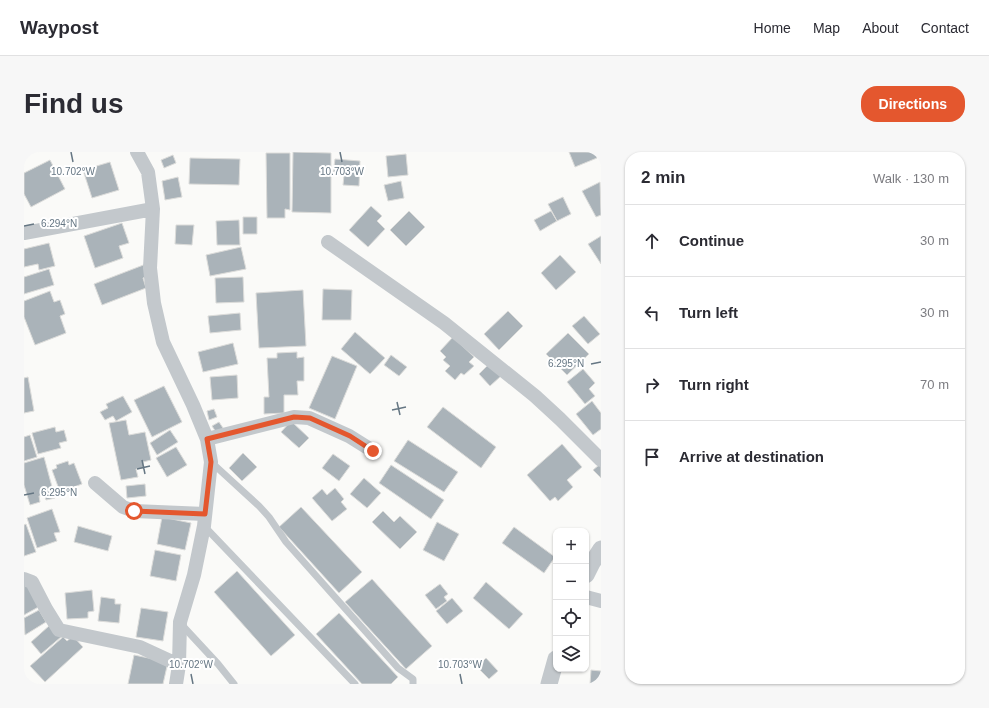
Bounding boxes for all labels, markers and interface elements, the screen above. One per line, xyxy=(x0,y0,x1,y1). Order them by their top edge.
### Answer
text: Waypost xyxy=(20,17,98,38)
text: Home xyxy=(754,20,791,36)
text: Map xyxy=(813,20,840,36)
text: About xyxy=(862,20,899,36)
text: Contact xyxy=(921,20,969,36)
button: Directions xyxy=(861,86,965,122)
text: Find us xyxy=(24,88,124,119)
text: 10.702°W xyxy=(51,166,96,177)
text: 10.703°W xyxy=(320,166,365,177)
text: 2 min xyxy=(641,168,685,187)
text: Walk · 130 m xyxy=(873,171,949,186)
text: 6.294°N xyxy=(41,218,77,229)
icon: ahead xyxy=(641,230,663,252)
text: Continue xyxy=(679,232,744,249)
text: 30 m xyxy=(920,233,949,248)
icon: left xyxy=(641,302,663,324)
text: Turn left xyxy=(679,304,738,321)
text: 30 m xyxy=(920,305,949,320)
text: 6.295°N xyxy=(548,358,584,369)
icon: right xyxy=(641,374,663,396)
text: Turn right xyxy=(679,376,749,393)
text: 70 m xyxy=(920,377,949,392)
route end xyxy=(364,442,382,460)
icon: arrive xyxy=(641,446,663,468)
text: Arrive at destination xyxy=(679,448,824,465)
text: 6.295°N xyxy=(41,487,77,498)
route start xyxy=(125,502,143,520)
map controls xyxy=(553,528,589,672)
button: + xyxy=(553,528,589,564)
button: − xyxy=(553,564,589,600)
button: locate xyxy=(553,600,589,636)
button: layers xyxy=(553,636,589,672)
text: 10.702°W xyxy=(169,659,214,670)
text: 10.703°W xyxy=(438,659,483,670)

